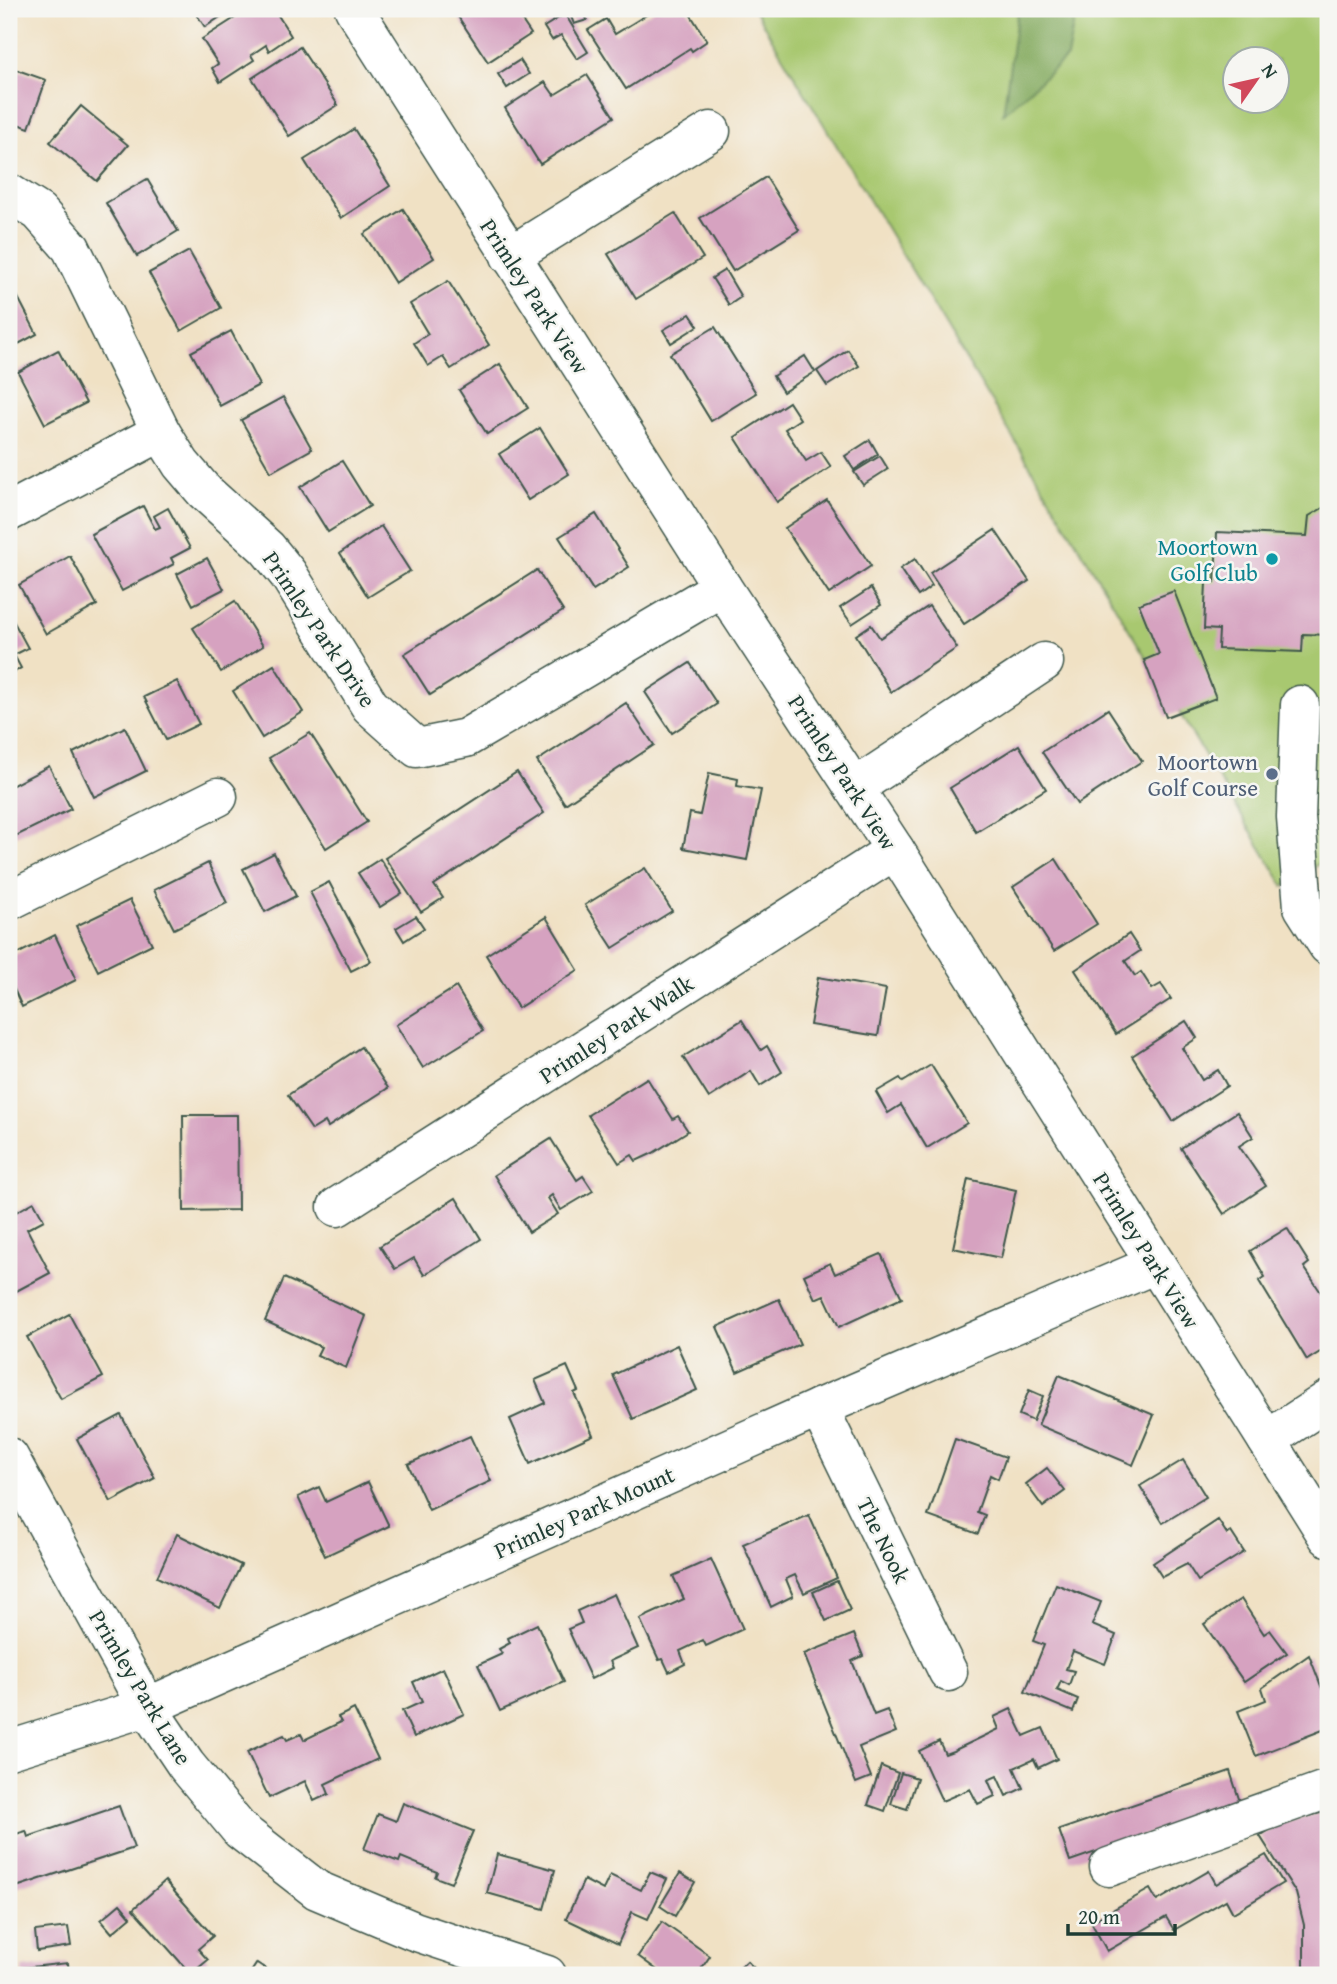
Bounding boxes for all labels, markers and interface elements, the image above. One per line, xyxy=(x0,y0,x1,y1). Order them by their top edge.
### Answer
north arrow xyxy=(1222,46,1292,116)
text: N xyxy=(1255,57,1285,84)
street label: Primley Park View xyxy=(472,212,598,381)
place label: Moortown Golf Club xyxy=(1157,530,1258,589)
street label: Primley Park Drive xyxy=(255,544,385,714)
marker: Moortown Golf Club xyxy=(1264,551,1280,567)
street label: Primley Park View xyxy=(780,688,906,857)
place label: Moortown Golf Course xyxy=(1148,745,1258,804)
marker: Moortown Golf Course xyxy=(1264,766,1280,782)
street label: Primley Park Walk xyxy=(532,967,700,1091)
street label: Primley Park View xyxy=(1086,1165,1209,1335)
street label: Primley Park Mount xyxy=(488,1457,680,1567)
street label: The Nook xyxy=(849,1491,919,1589)
street label: Primley Park Lane xyxy=(82,1603,200,1771)
scale bar xyxy=(1068,1893,1174,1937)
text: 20 m xyxy=(1078,1901,1120,1932)

